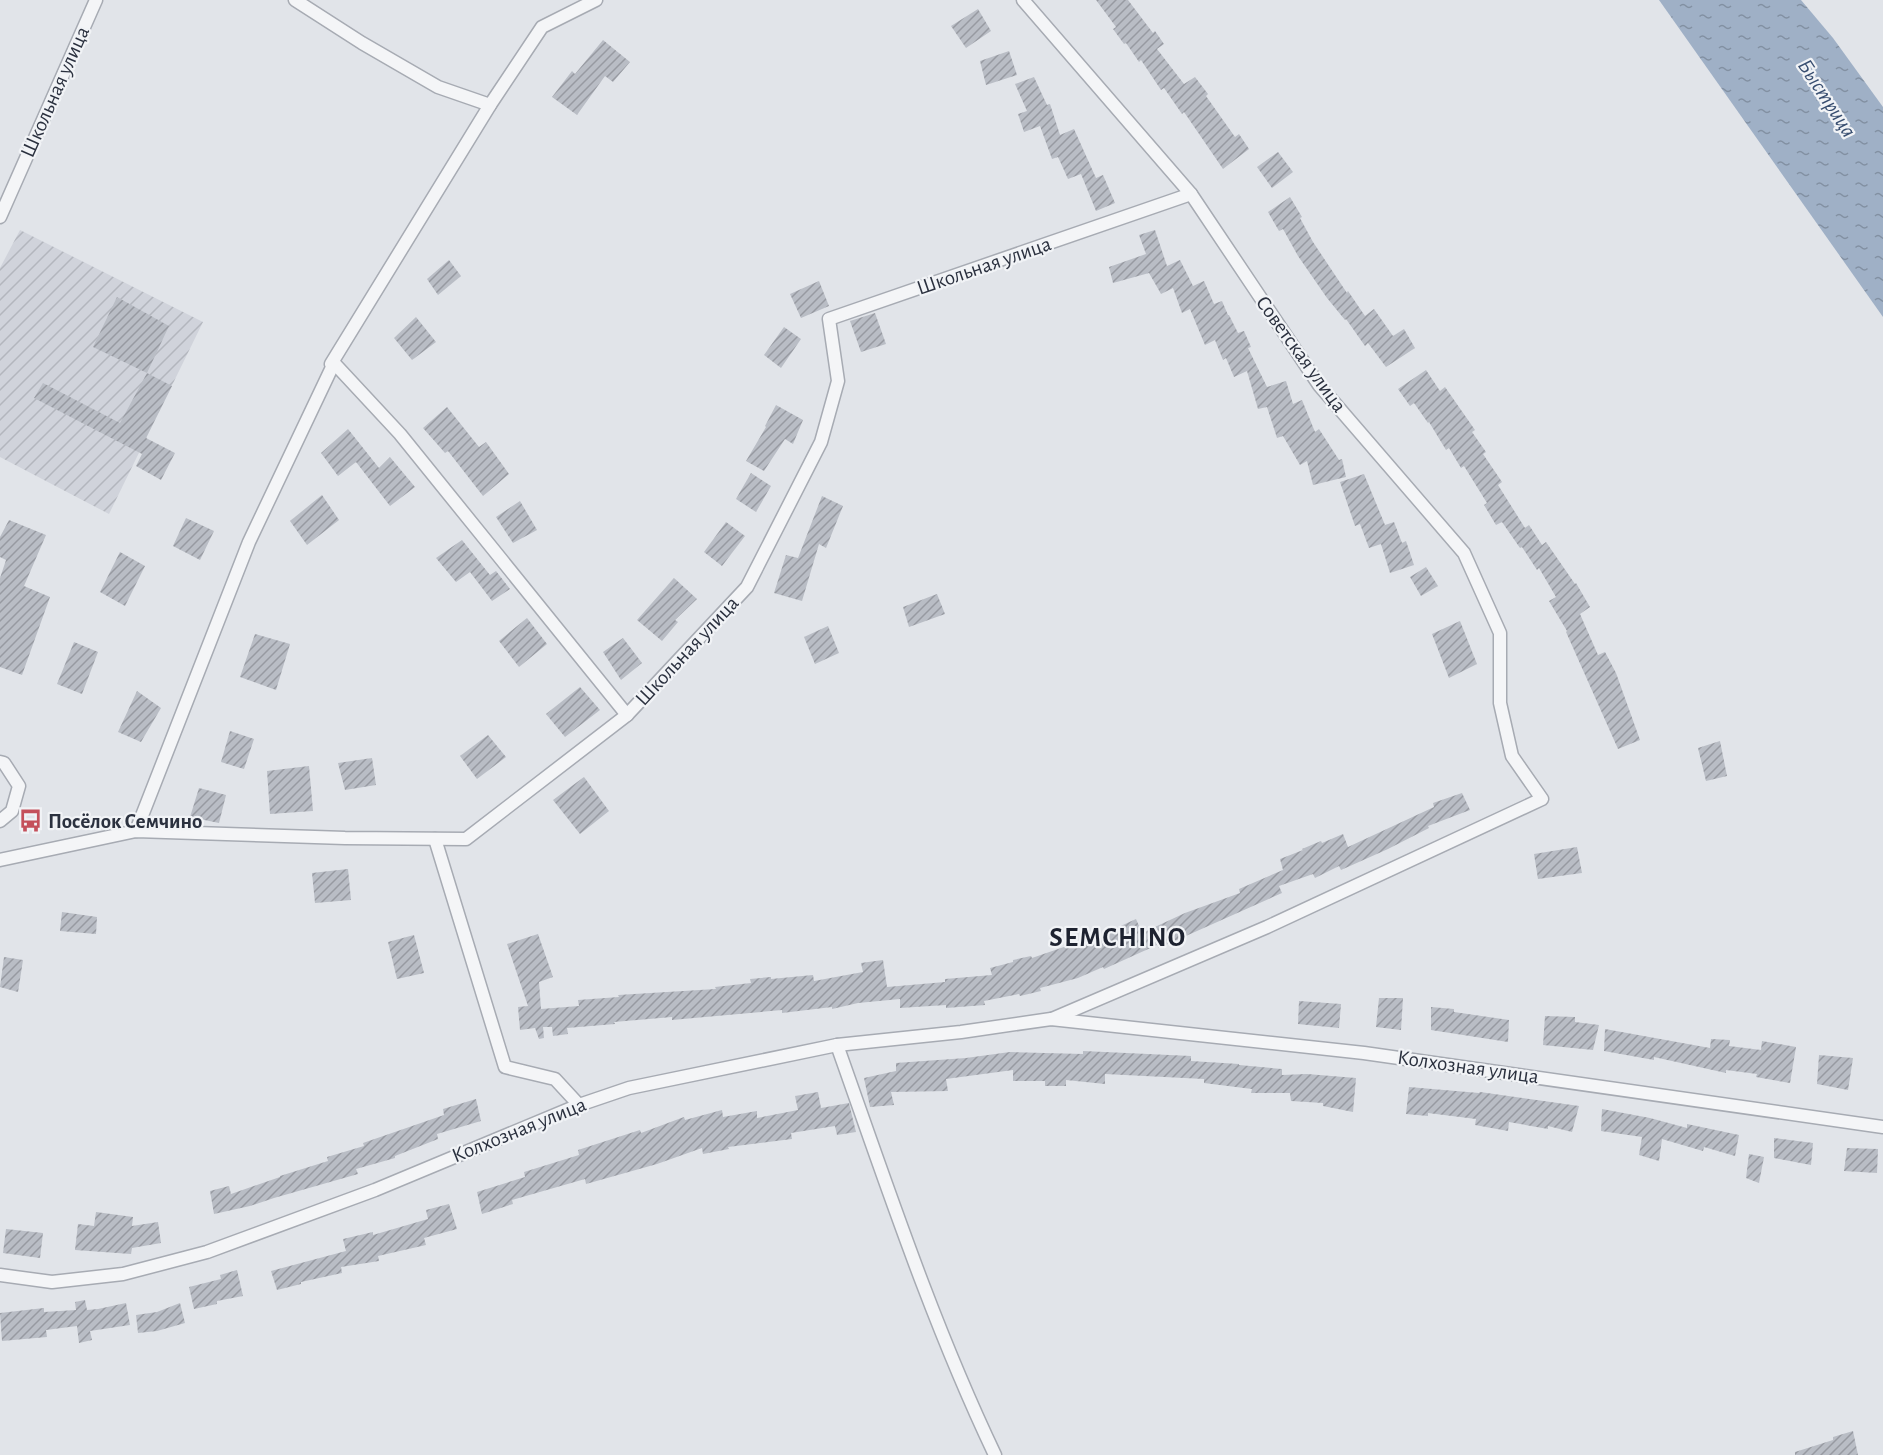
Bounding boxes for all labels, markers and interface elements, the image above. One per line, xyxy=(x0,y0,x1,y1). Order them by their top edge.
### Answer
street label: Школьная улица xyxy=(17,23,93,161)
water label: Быстрица xyxy=(1793,55,1860,142)
street label: Школьная улица xyxy=(914,233,1054,299)
street label: Советская улица xyxy=(1252,292,1350,416)
street label: Школьная улица xyxy=(631,592,743,710)
bus stop icon: Посёлок Семчино xyxy=(17,808,43,834)
place label: Посёлок Семчино xyxy=(48,811,202,832)
district label: SEMCHINO xyxy=(1049,924,1187,951)
street label: Колхозная улица xyxy=(1396,1047,1540,1087)
street label: Колхозная улица xyxy=(449,1093,589,1166)

